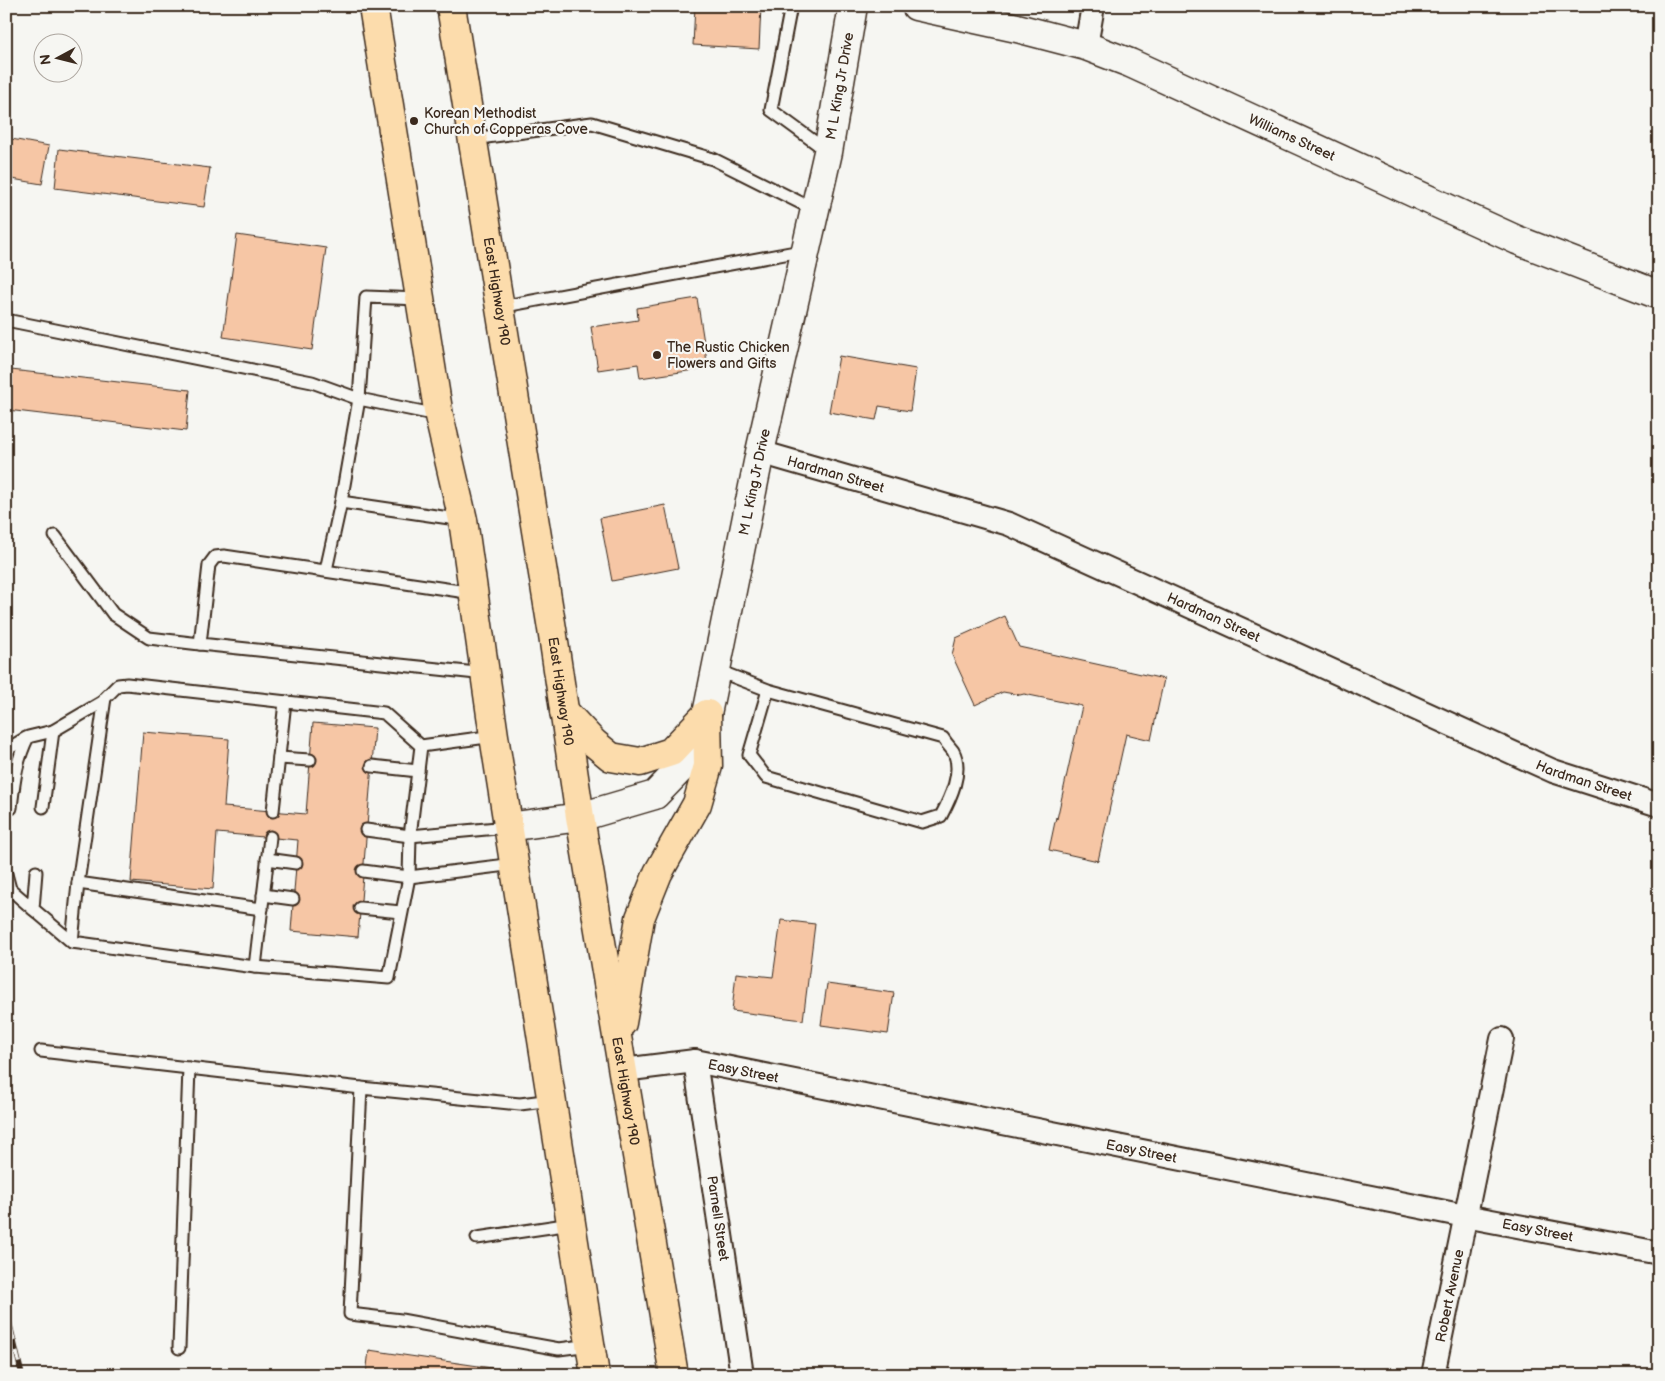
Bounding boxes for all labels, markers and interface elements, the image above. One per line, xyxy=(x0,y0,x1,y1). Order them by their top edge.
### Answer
street label: M L King Jr Drive xyxy=(822,31,857,141)
north arrow xyxy=(32,32,82,82)
text: N xyxy=(37,53,55,66)
place label: Korean Methodist Church of Copperas Cove xyxy=(424,105,588,138)
street label: Williams Street xyxy=(1246,110,1338,165)
marker: Korean Methodist Church of Copperas Cove xyxy=(408,115,420,127)
street label: East Highway 190 xyxy=(480,236,514,347)
place label: The Rustic Chicken Flowers and Gifts xyxy=(667,339,790,372)
marker: The Rustic Chicken Flowers and Gifts xyxy=(651,349,663,361)
street label: M L King Jr Drive xyxy=(735,427,774,537)
street label: Hardman Street xyxy=(785,452,887,497)
street label: Hardman Street xyxy=(1164,589,1263,646)
street label: East Highway 190 xyxy=(544,636,577,747)
street label: Hardman Street xyxy=(1533,756,1635,805)
street label: East Highway 190 xyxy=(608,1036,643,1146)
street label: Easy Street xyxy=(707,1056,781,1087)
street label: Easy Street xyxy=(1105,1136,1179,1167)
street label: Parnell Street xyxy=(703,1175,733,1263)
street label: Easy Street xyxy=(1501,1215,1575,1246)
street label: Robert Avenue xyxy=(1432,1248,1468,1344)

